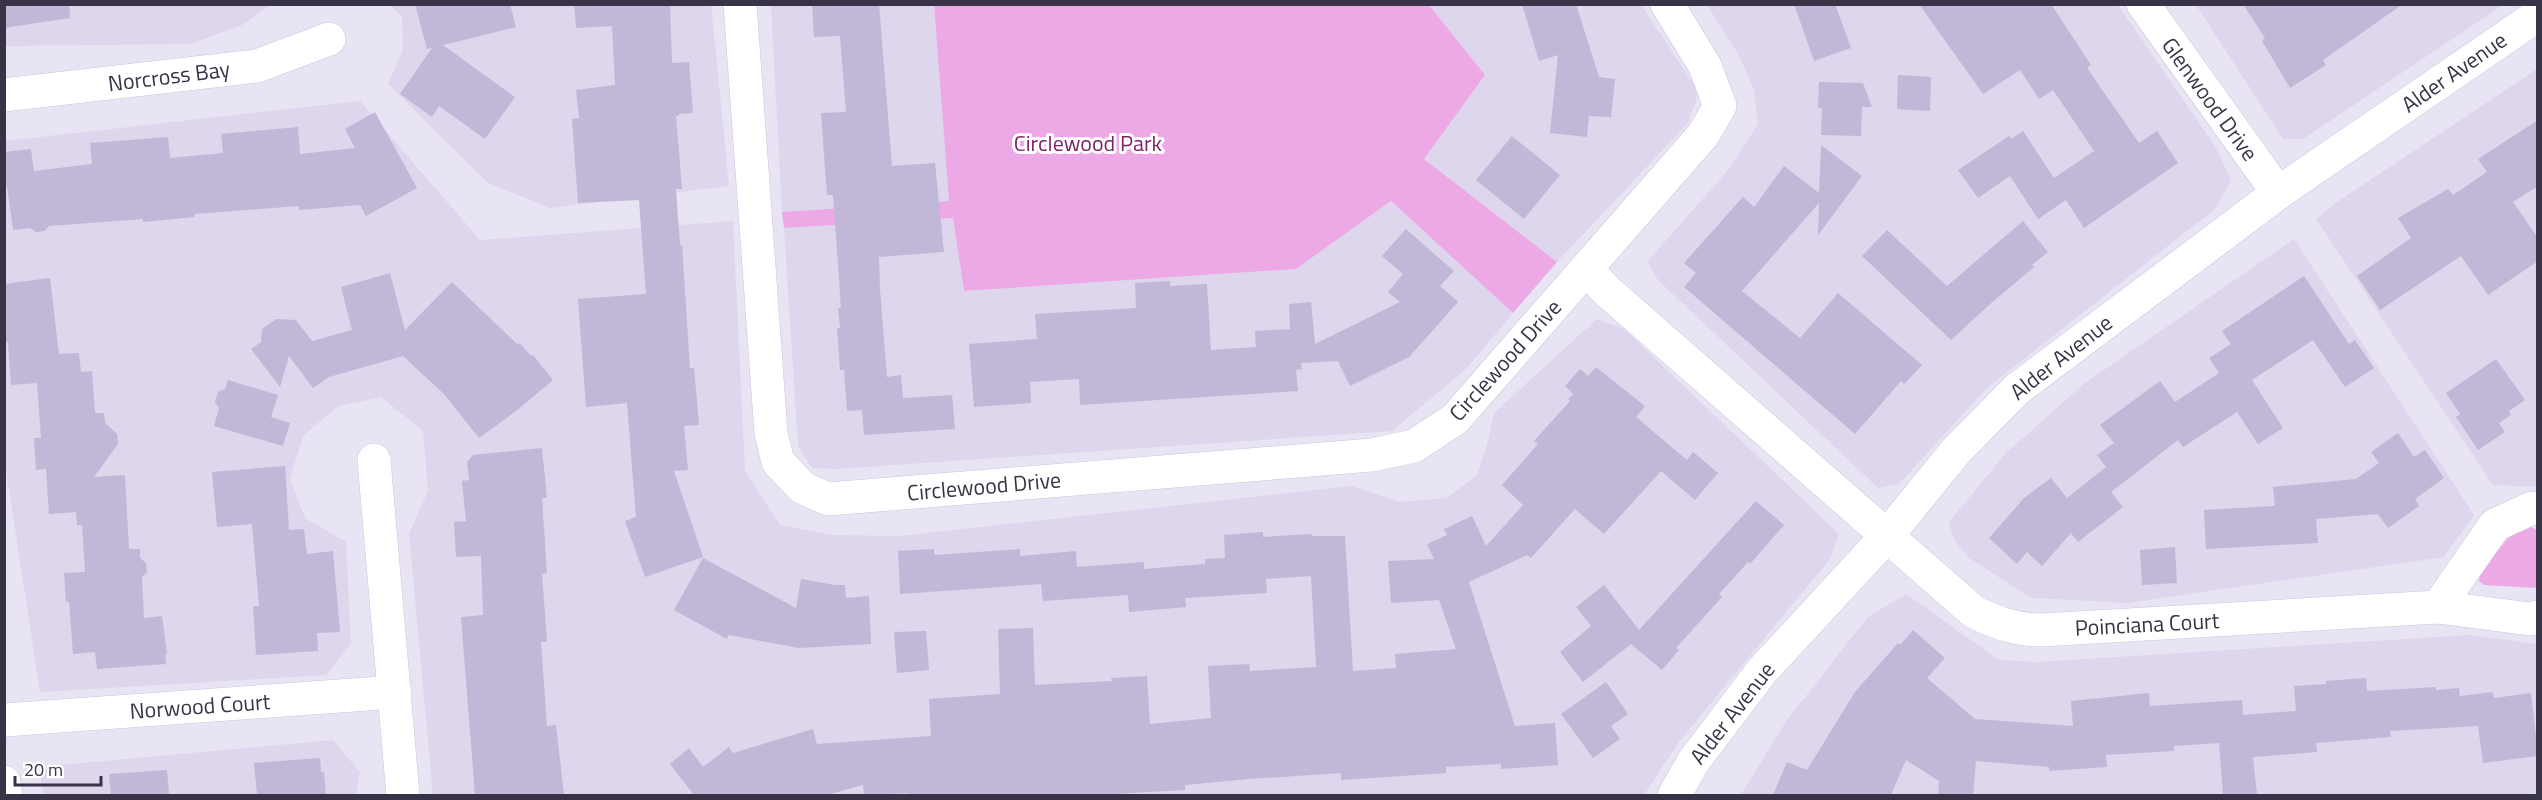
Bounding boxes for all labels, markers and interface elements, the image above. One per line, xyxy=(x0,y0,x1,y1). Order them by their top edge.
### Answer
street label: Alder Avenue xyxy=(2394,23,2514,121)
street label: Glenwood Drive xyxy=(2153,30,2267,168)
street label: Norcross Bay xyxy=(106,52,232,100)
park label: Circlewood Park xyxy=(1014,126,1163,160)
street label: Circlewood Drive xyxy=(1441,291,1569,429)
street label: Alder Avenue xyxy=(2002,306,2120,408)
street label: Circlewood Drive xyxy=(906,462,1062,510)
street label: Poinciana Court xyxy=(2074,603,2220,645)
street label: Alder Avenue xyxy=(1681,654,1783,772)
street label: Norwood Court xyxy=(129,684,272,728)
scale bar xyxy=(15,749,100,787)
text: 20 m xyxy=(24,756,63,783)

